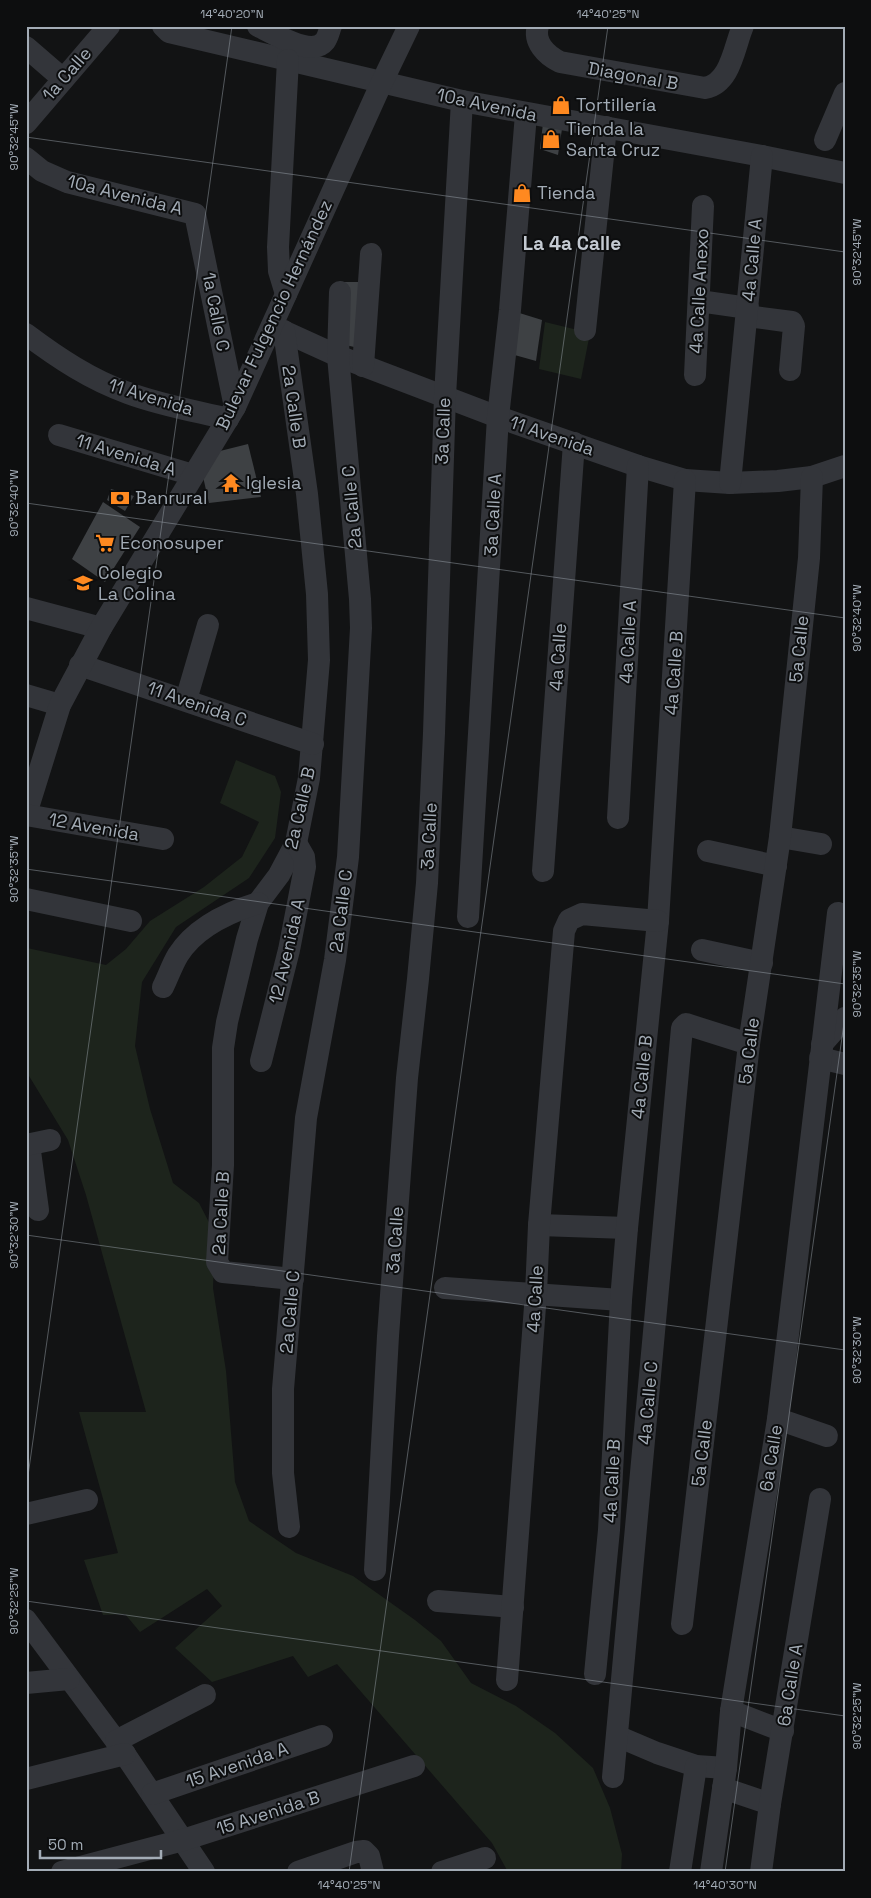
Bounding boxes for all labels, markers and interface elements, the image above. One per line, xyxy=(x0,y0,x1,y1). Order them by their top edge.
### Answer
text: 14°40'20"N xyxy=(200,6,264,22)
text: 14°40'25"N xyxy=(577,6,639,22)
street label: 1a Calle xyxy=(37,42,96,105)
street label: Diagonal B xyxy=(586,56,680,95)
street label: 10a Avenida xyxy=(435,83,539,126)
place label: Tortillería xyxy=(576,93,656,116)
shop icon: Tortillería xyxy=(550,94,572,116)
text: 90°32'45"W xyxy=(6,103,22,170)
place label: Tienda la Santa Cruz xyxy=(566,117,660,161)
shop icon: Tienda la Santa Cruz xyxy=(540,128,562,150)
street label: 10a Avenida A xyxy=(65,169,185,220)
place label: Tienda xyxy=(537,181,595,204)
shop icon: Tienda xyxy=(511,182,533,204)
street label: Bulevar Fulgencio Hernández xyxy=(210,196,337,433)
street label: 4a Calle A xyxy=(736,217,767,302)
text: 90°32'45"W xyxy=(849,218,865,285)
street label: 4a Calle Anexo xyxy=(684,228,713,354)
district label: La 4a Calle xyxy=(523,231,621,256)
street label: 1a Calle C xyxy=(198,270,235,353)
street label: 2a Calle B xyxy=(277,364,312,450)
street label: 11 Avenida xyxy=(106,373,197,420)
street label: 3a Calle xyxy=(430,397,455,465)
street label: 11 Avenida xyxy=(507,410,597,461)
street label: 11 Avenida A xyxy=(73,428,179,481)
street label: 2a Calle C xyxy=(336,464,367,550)
text: 90°32'40"W xyxy=(6,469,22,537)
place label: Iglesia xyxy=(246,471,301,494)
temple icon: Iglesia xyxy=(220,472,242,494)
street label: 3a Calle A xyxy=(479,473,506,557)
place label: Banrural xyxy=(135,486,207,509)
bank icon: Banrural xyxy=(109,487,131,509)
place label: Econosuper xyxy=(120,531,224,554)
supermarket icon: Econosuper xyxy=(94,532,116,554)
place label: Colegio La Colina xyxy=(98,561,176,605)
school or university icon: Colegio La Colina xyxy=(72,572,94,594)
text: 90°32'40"W xyxy=(849,584,865,652)
street label: 4a Calle A xyxy=(614,600,641,684)
street label: 5a Calle xyxy=(784,614,813,684)
street label: 4a Calle xyxy=(544,622,571,691)
street label: 4a Calle B xyxy=(659,630,688,716)
street label: 11 Avenida C xyxy=(144,676,250,731)
street label: 2a Calle B xyxy=(279,764,320,851)
street label: 3a Calle xyxy=(415,802,442,870)
street label: 12 Avenida xyxy=(47,807,141,846)
text: 90°32'35"W xyxy=(6,835,22,903)
street label: 2a Calle C xyxy=(324,868,357,954)
street label: 12 Avenida A xyxy=(263,896,310,1006)
text: 90°32'35"W xyxy=(849,950,865,1018)
street label: 5a Calle xyxy=(733,1016,764,1086)
street label: 4a Calle B xyxy=(626,1034,657,1120)
street label: 2a Calle B xyxy=(207,1171,234,1255)
text: 90°32'30"W xyxy=(6,1201,22,1269)
street label: 3a Calle xyxy=(381,1206,408,1274)
street label: 4a Calle xyxy=(521,1265,548,1333)
street label: 2a Calle C xyxy=(274,1269,305,1355)
text: 90°32'30"W xyxy=(849,1316,865,1384)
street label: 4a Calle C xyxy=(632,1360,663,1446)
street label: 5a Calle xyxy=(686,1418,717,1488)
street label: 6a Calle xyxy=(754,1423,787,1493)
street label: 4a Calle B xyxy=(598,1438,625,1524)
text: 90°32'25"W xyxy=(6,1567,22,1635)
street label: 6a Calle A xyxy=(772,1642,807,1728)
text: 90°32'25"W xyxy=(849,1682,865,1750)
street label: 15 Avenida A xyxy=(183,1736,291,1793)
street label: 15 Avenida B xyxy=(213,1785,323,1840)
scale bar xyxy=(40,1828,161,1860)
text: 50 m xyxy=(48,1835,83,1854)
text: 14°40'25"N xyxy=(318,1877,380,1893)
text: 14°40'30"N xyxy=(693,1877,757,1893)

